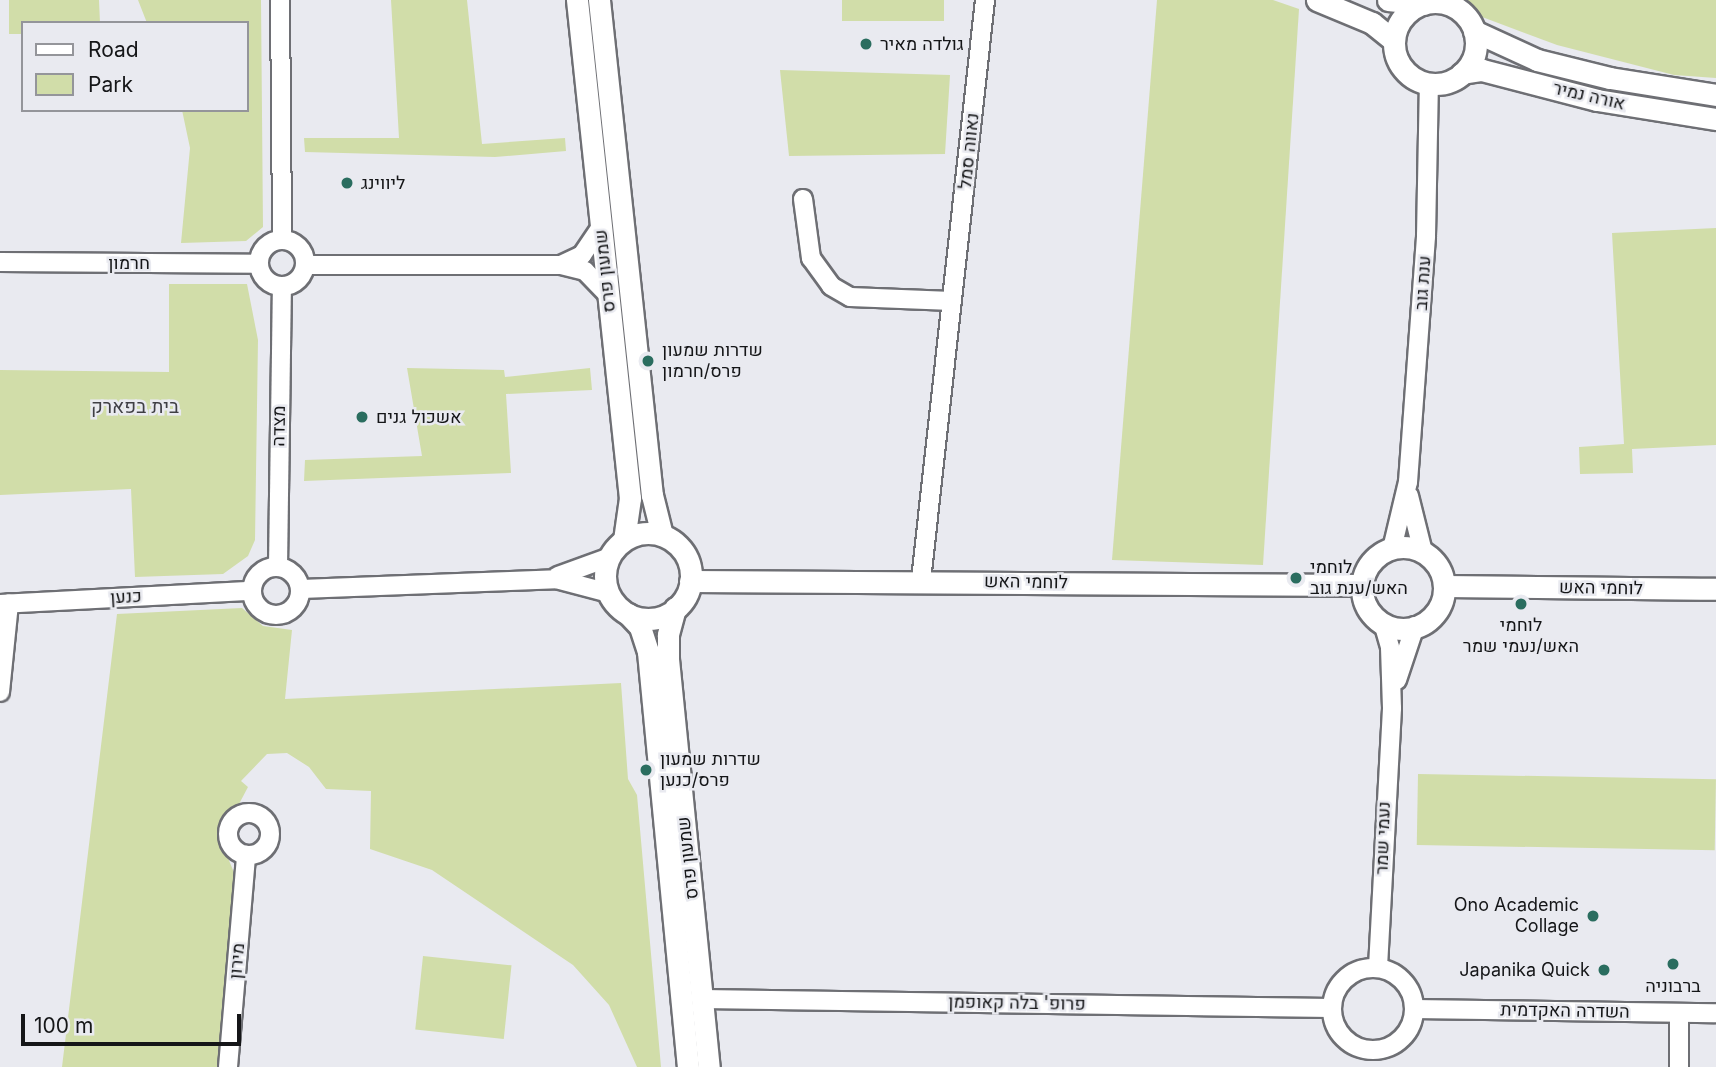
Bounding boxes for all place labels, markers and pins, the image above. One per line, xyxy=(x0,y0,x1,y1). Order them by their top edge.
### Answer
place label: גולדה מאיר xyxy=(880,33,964,55)
marker: גולדה מאיר xyxy=(858,36,874,52)
place label: ליווינג xyxy=(361,172,405,194)
marker: ליווינג xyxy=(339,175,355,191)
place label: שדרות שמעון פרס/חרמון xyxy=(662,340,763,382)
marker: שדרות שמעון פרס/חרמון xyxy=(640,353,656,369)
place label: אשכול גנים xyxy=(376,406,461,428)
marker: אשכול גנים xyxy=(354,409,370,425)
place label: לוחמי האש/ענת גוב xyxy=(1310,557,1408,600)
marker: לוחמי האש/ענת גוב xyxy=(1288,570,1304,586)
marker: לוחמי האש/נעמי שמר xyxy=(1513,596,1529,612)
place label: לוחמי האש/נעמי שמר xyxy=(1463,615,1579,658)
place label: שדרות שמעון פרס/כנען xyxy=(660,749,761,792)
marker: שדרות שמעון פרס/כנען xyxy=(638,762,654,778)
place label: Ono Academic Collage xyxy=(1454,895,1579,937)
marker: Ono Academic Collage xyxy=(1585,908,1601,924)
marker: ברבוניה xyxy=(1665,956,1681,972)
place label: Japanika Quick xyxy=(1459,959,1590,981)
marker: Japanika Quick xyxy=(1596,962,1612,978)
place label: ברבוניה xyxy=(1645,975,1701,997)

